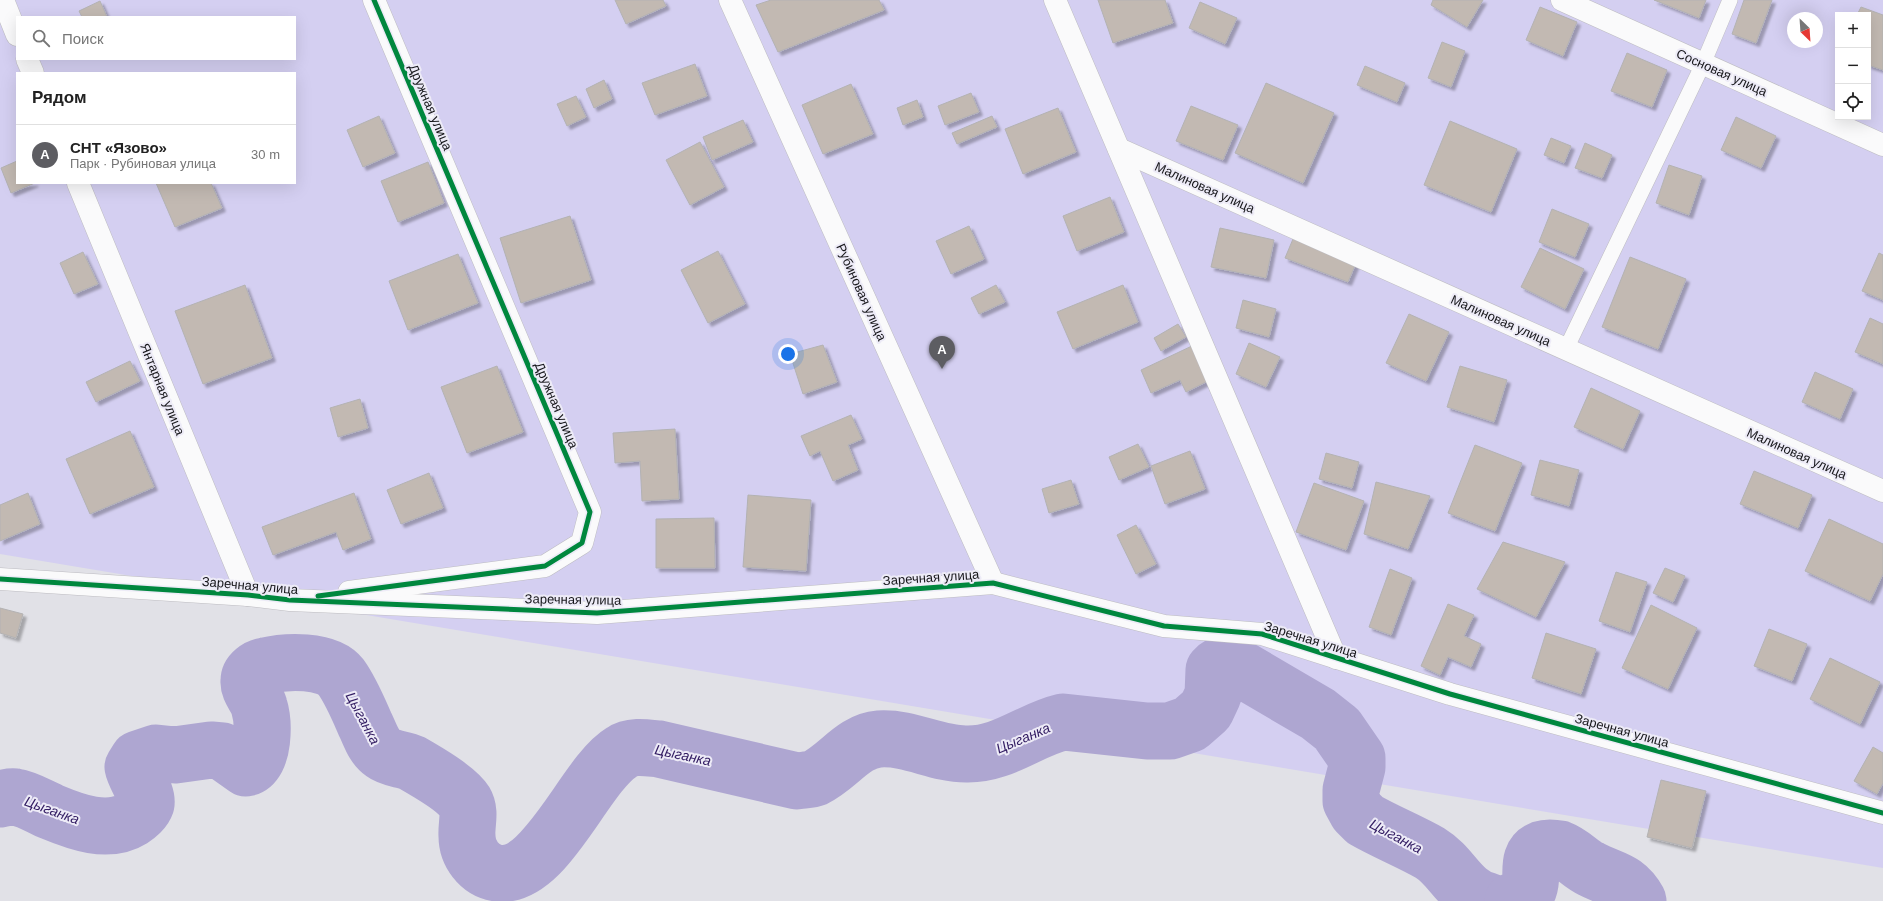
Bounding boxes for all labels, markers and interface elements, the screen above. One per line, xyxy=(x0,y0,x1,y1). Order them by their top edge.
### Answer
north arrow xyxy=(1787,12,1823,48)
map controls xyxy=(1835,12,1871,120)
button: + xyxy=(1835,12,1871,48)
search box xyxy=(16,16,296,60)
icon: search xyxy=(30,27,52,49)
text: Поиск xyxy=(62,30,104,47)
street label: Сосновая улица xyxy=(1674,46,1770,100)
button: − xyxy=(1835,48,1871,84)
street label: Дружная улица xyxy=(406,62,456,153)
button: locate xyxy=(1835,84,1871,120)
text: Рядом xyxy=(32,88,87,107)
text: СНТ «Язово» xyxy=(70,139,167,156)
text: A xyxy=(40,147,50,162)
text: 30 m xyxy=(251,147,280,162)
text: Парк · Рубиновая улица xyxy=(70,156,216,171)
street label: Малиновая улица xyxy=(1152,159,1258,217)
street label: Рубиновая улица xyxy=(833,241,890,344)
street label: Малиновая улица xyxy=(1448,292,1554,350)
pin: A xyxy=(929,336,955,369)
street label: Янтарная улица xyxy=(137,341,188,438)
your location xyxy=(778,344,798,364)
street label: Дружная улица xyxy=(532,360,582,451)
street label: Малиновая улица xyxy=(1744,425,1850,483)
street label: Заречная улица xyxy=(882,567,981,588)
street label: Заречная улица xyxy=(201,574,300,597)
street label: Заречная улица xyxy=(525,591,622,608)
street label: Заречная улица xyxy=(1262,618,1360,661)
water label: Цыганка xyxy=(343,689,384,747)
street label: Заречная улица xyxy=(1573,711,1671,750)
water label: Цыганка xyxy=(994,719,1053,757)
water label: Цыганка xyxy=(653,741,713,769)
water label: Цыганка xyxy=(22,793,82,827)
water label: Цыганка xyxy=(1367,816,1425,857)

